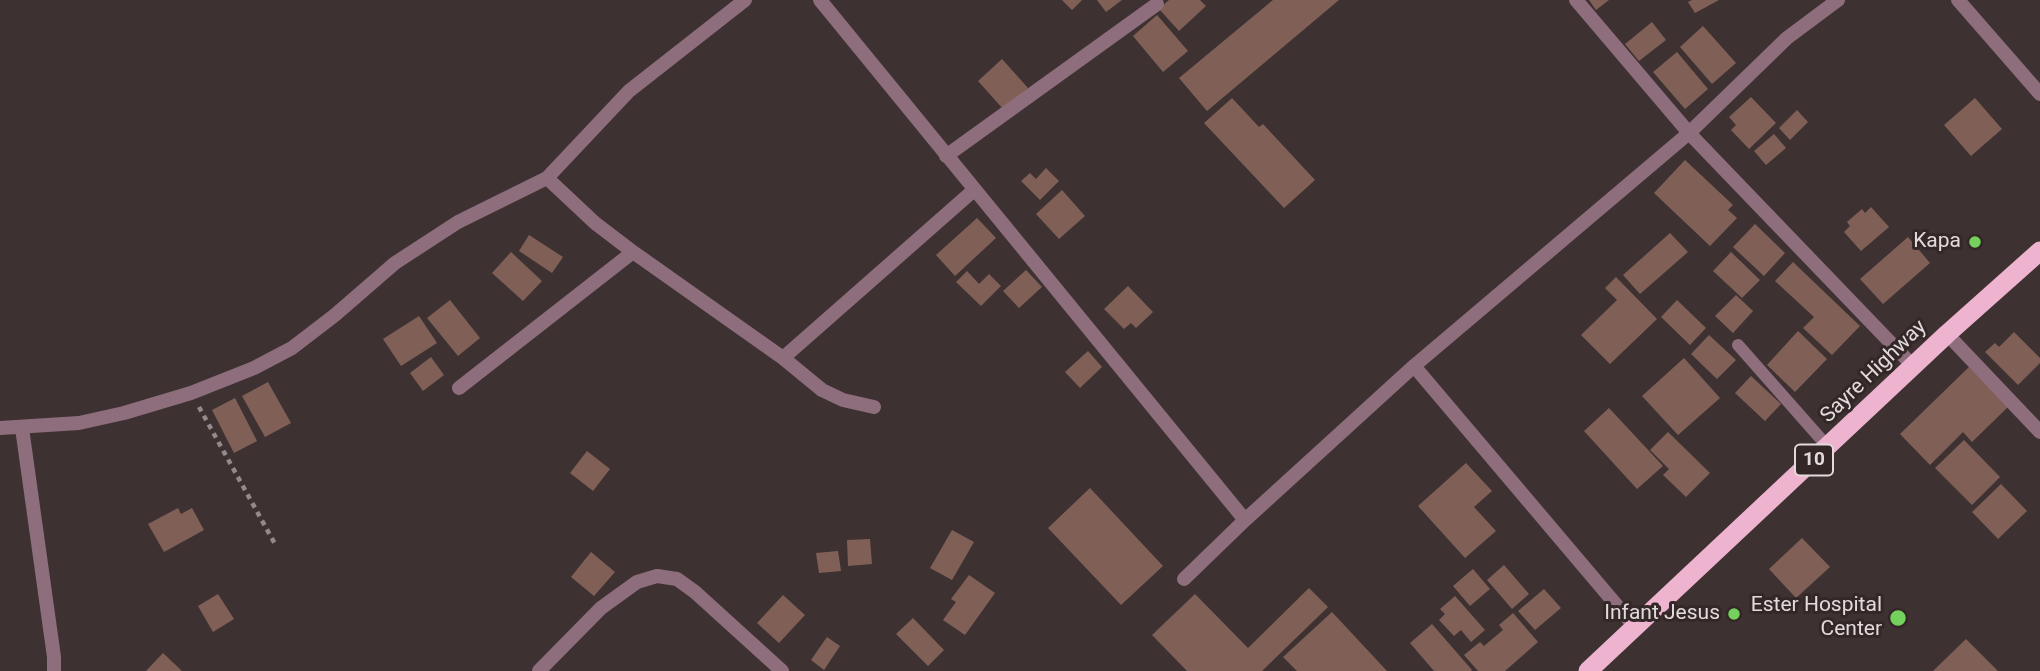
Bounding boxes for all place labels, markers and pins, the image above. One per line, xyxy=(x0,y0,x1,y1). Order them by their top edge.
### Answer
place label: Kapa xyxy=(1913,229,1961,255)
marker: Kapa xyxy=(1967,234,1983,250)
place label: Ester Hospital Center xyxy=(1751,593,1882,643)
place label: Infant Jesus xyxy=(1604,601,1720,627)
marker: Infant Jesus xyxy=(1726,606,1742,622)
marker: Ester Hospital Center xyxy=(1888,608,1908,628)

